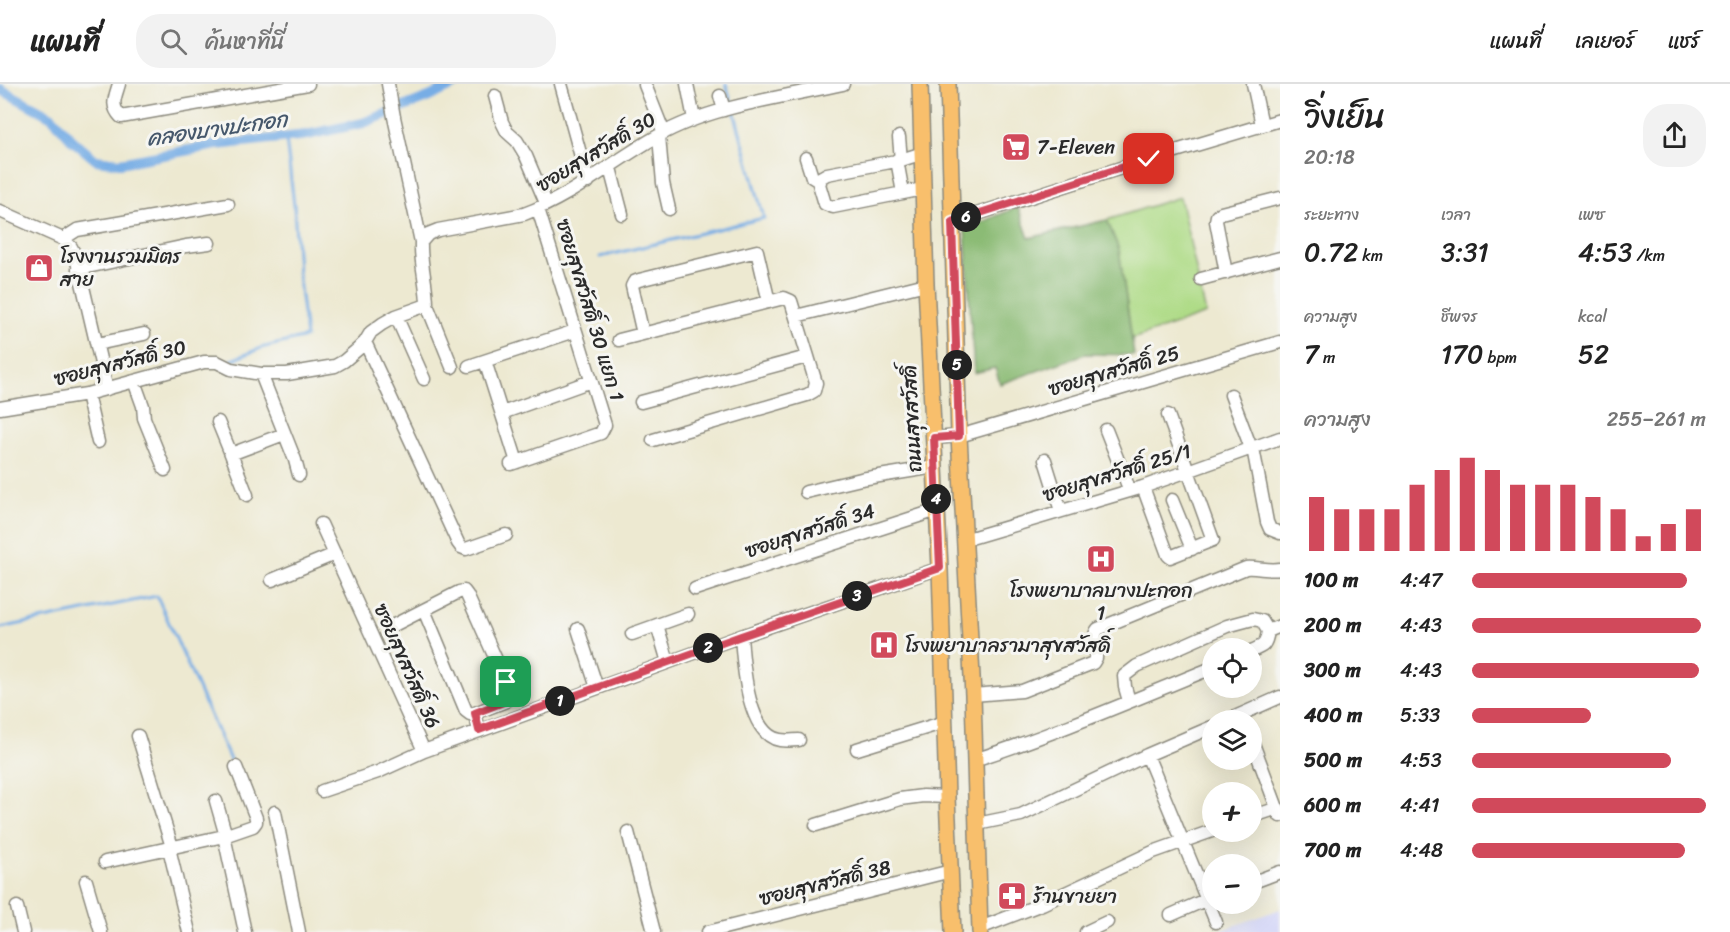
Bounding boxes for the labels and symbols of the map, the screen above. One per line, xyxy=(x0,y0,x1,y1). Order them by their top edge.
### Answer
water label: คลองบางปะกอก xyxy=(144,100,291,158)
street label: ซอยสุขสวัสดิ์ 30 xyxy=(529,102,663,202)
place label: 7-Eleven xyxy=(1037,130,1115,165)
supermarket icon: 7-Eleven xyxy=(1000,131,1032,163)
pin xyxy=(1123,133,1174,184)
pin: 6 xyxy=(951,202,981,232)
street label: ซอยสุขสวัสดิ์ 30 แยก 1 xyxy=(546,214,635,405)
place label: โรงงานรวมมิตร สาย xyxy=(59,239,182,297)
shop icon: โรงงานรวมมิตร สาย xyxy=(23,252,55,284)
street label: ซอยสุขสวัสดิ์ 30 xyxy=(50,329,190,396)
street label: ซอยสุขสวัสดิ์ 25 xyxy=(1044,335,1184,406)
pin: 5 xyxy=(942,350,972,380)
street label: ถนนสุขสวัสดิ์ xyxy=(891,360,932,474)
street label: ซอยสุขสวัสดิ์ 25/1 xyxy=(1038,433,1196,512)
pin: 4 xyxy=(921,484,951,514)
street label: ซอยสุขสวัสดิ์ 34 xyxy=(740,493,880,569)
hospital icon: โรงพยาบาลบางปะกอก 1 xyxy=(1085,543,1117,575)
place label: โรงพยาบาลบางปะกอก 1 xyxy=(1010,573,1193,631)
pin: 3 xyxy=(842,581,872,611)
street label: ซอยสุขสวัสดิ์ 36 xyxy=(364,597,451,734)
place label: โรงพยาบาลรามาสุขสวัสดิ์ xyxy=(905,627,1115,663)
hospital icon: โรงพยาบาลรามาสุขสวัสดิ์ xyxy=(868,629,900,661)
pin: 2 xyxy=(693,633,723,663)
pin xyxy=(480,656,531,707)
pin: 1 xyxy=(545,686,575,716)
street label: ซอยสุขสวัสดิ์ 38 xyxy=(755,849,895,916)
place label: ร้านขายยา xyxy=(1033,879,1117,914)
pharmacy icon: ร้านขายยา xyxy=(996,880,1028,912)

